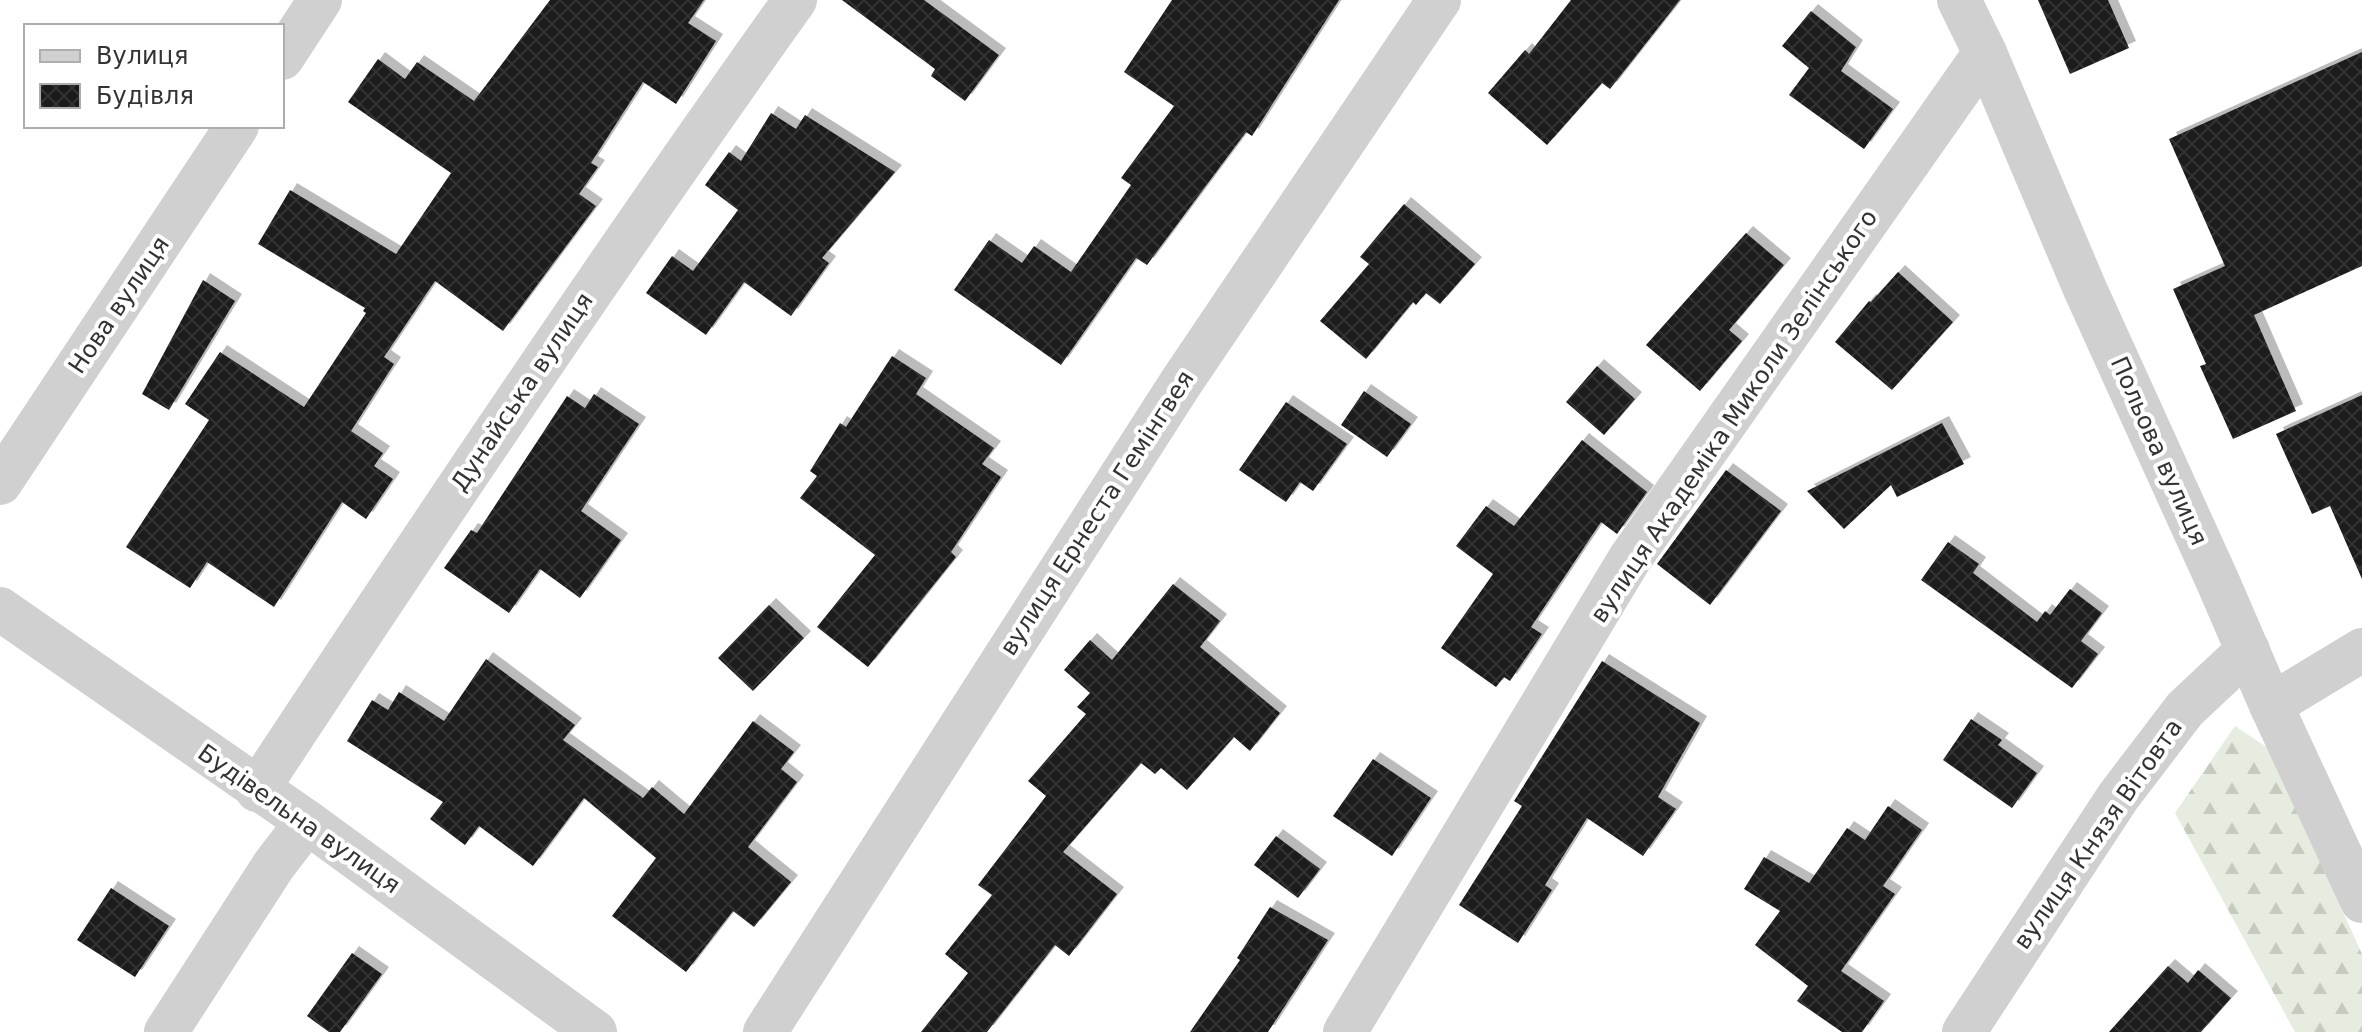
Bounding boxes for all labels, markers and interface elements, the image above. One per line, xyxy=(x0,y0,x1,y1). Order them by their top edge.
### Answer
legend xyxy=(24,24,284,128)
text: Вулиця xyxy=(96,42,188,70)
text: Будівля xyxy=(96,82,194,110)
street label: вулиця Академіка Миколи Зелінського xyxy=(1585,204,1883,628)
street label: Нова вулиця xyxy=(63,231,175,379)
street label: Дунайська вулиця xyxy=(445,288,599,496)
street label: Польова вулиця xyxy=(2105,352,2213,550)
street label: вулиця Ернеста Гемінгвея xyxy=(994,365,1200,661)
street label: вулиця Князя Вітовта xyxy=(2008,714,2188,954)
street label: Будівельна вулиця xyxy=(192,739,406,899)

